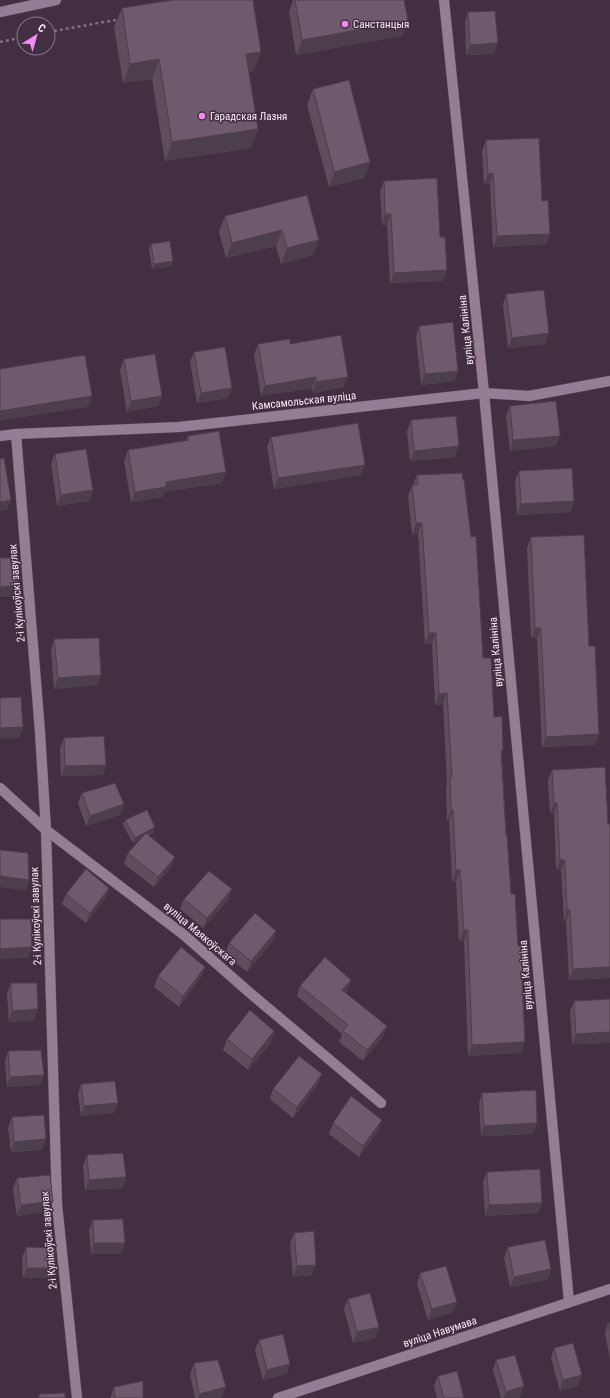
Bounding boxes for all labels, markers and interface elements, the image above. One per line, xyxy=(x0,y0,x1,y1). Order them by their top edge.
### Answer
north arrow xyxy=(16,16,56,56)
place label: Санстанцыя xyxy=(353,18,409,31)
marker: Санстанцыя xyxy=(340,19,350,29)
text: С xyxy=(35,21,48,35)
place label: Гарадская Лазня xyxy=(210,110,287,123)
marker: Гарадская Лазня xyxy=(197,111,207,121)
street label: вуліца Калініна xyxy=(456,294,476,366)
street label: Камсамольская вуліца xyxy=(251,389,357,413)
street label: 2-і Кулікоўскі завулак xyxy=(6,543,28,643)
street label: вуліца Калініна xyxy=(486,617,506,687)
street label: 2-і Кулікоўскі завулак xyxy=(28,866,44,965)
street label: вуліца Маякоўскага xyxy=(161,900,239,968)
street label: вуліца Калініна xyxy=(516,940,536,1010)
street label: 2-і Кулікоўскі завулак xyxy=(38,1190,60,1290)
street label: вуліца Навумава xyxy=(401,1314,479,1350)

